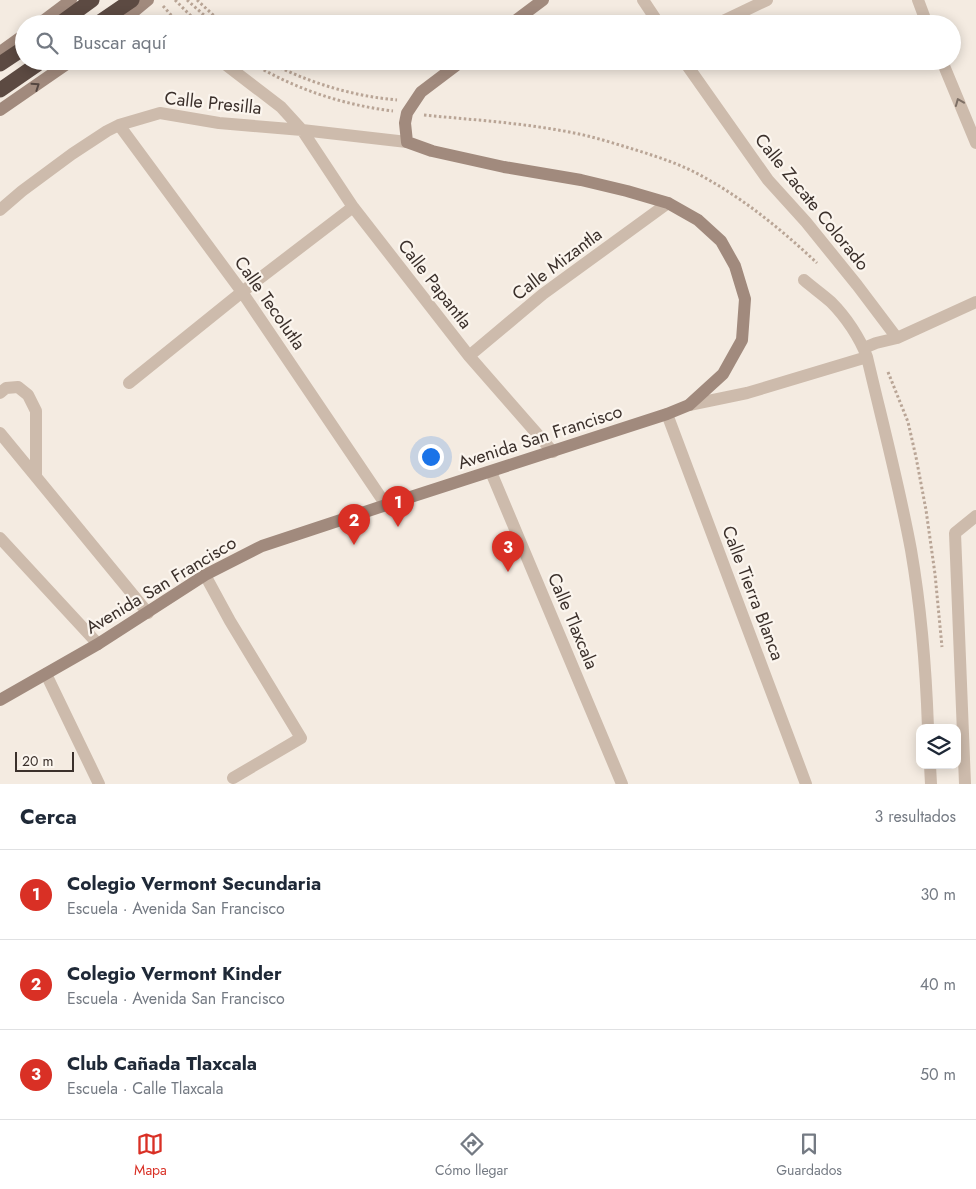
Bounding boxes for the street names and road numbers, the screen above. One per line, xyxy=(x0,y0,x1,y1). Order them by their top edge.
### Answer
street label: Calle Presilla xyxy=(163,85,263,121)
street label: Calle Zacate Colorado xyxy=(748,128,876,276)
street label: Calle Mizantla xyxy=(507,222,607,306)
street label: Calle Papantla xyxy=(392,234,478,334)
street label: Calle Tecolutla xyxy=(228,251,312,355)
street label: Avenida San Francisco xyxy=(454,398,626,476)
street label: Calle Tierra Blanca xyxy=(715,522,791,664)
street label: Avenida San Francisco xyxy=(81,530,241,640)
street label: Calle Tlaxcala xyxy=(541,569,605,673)

